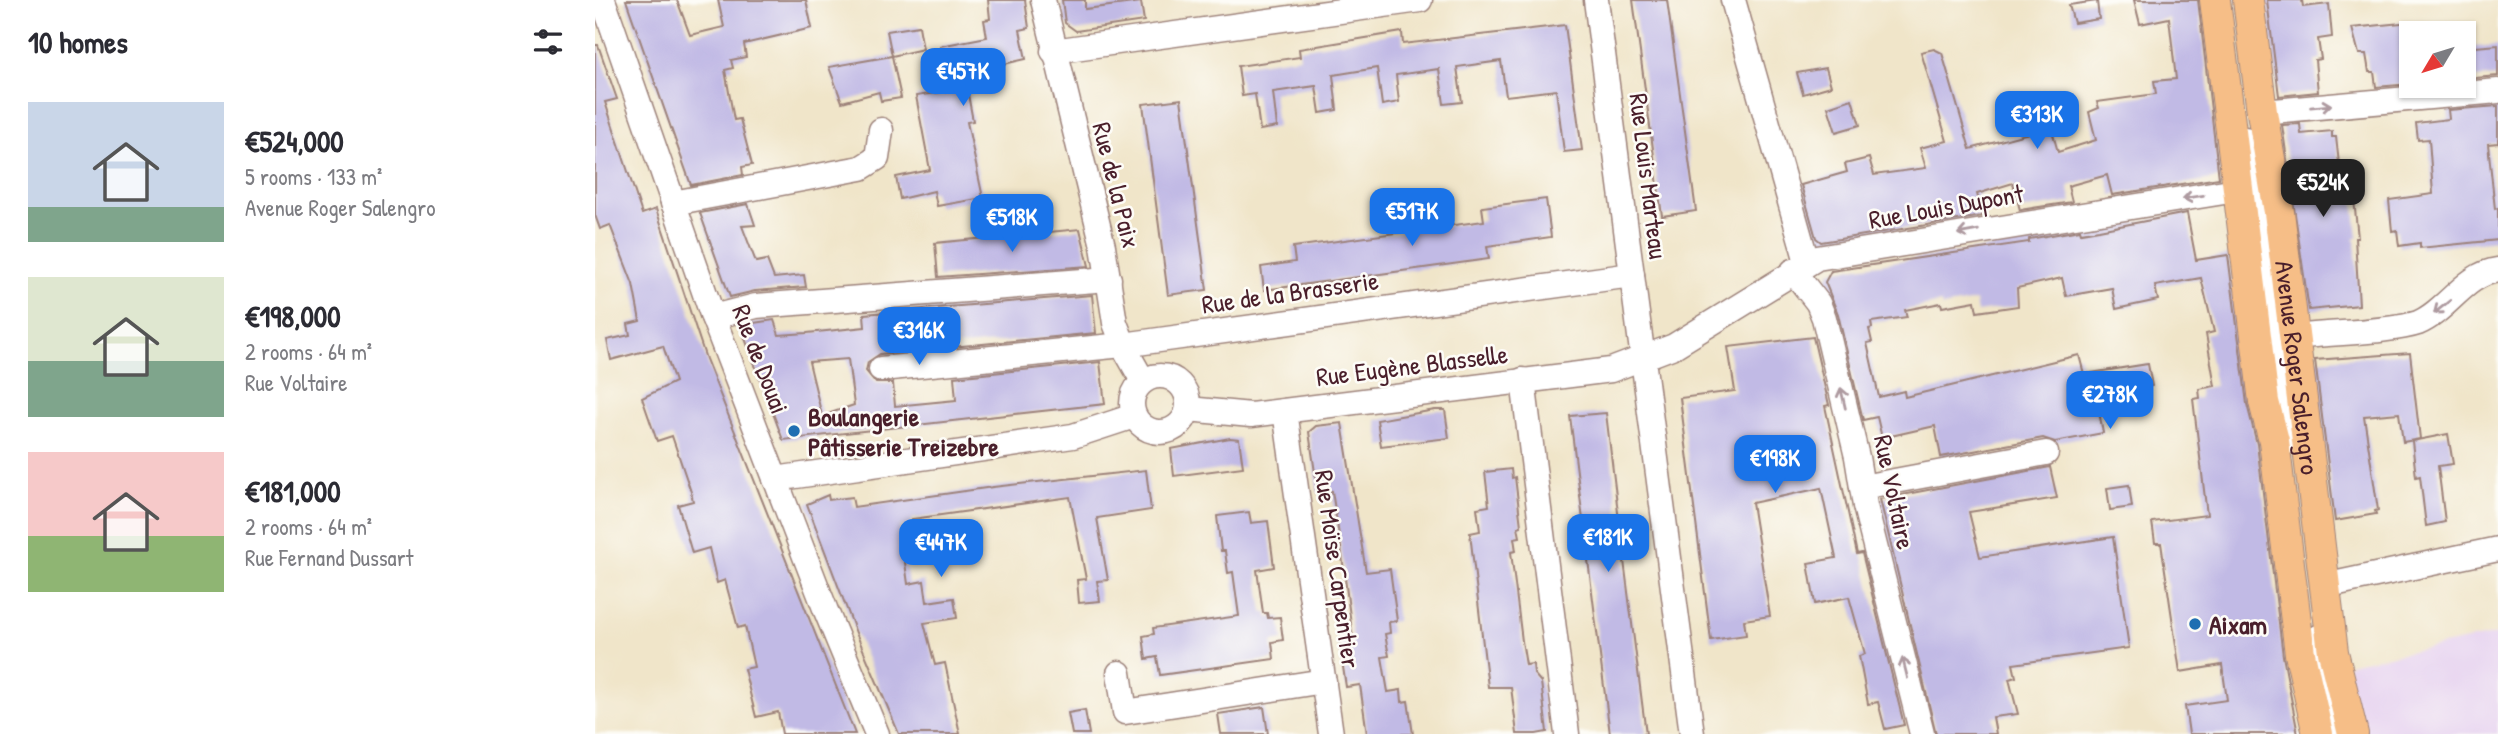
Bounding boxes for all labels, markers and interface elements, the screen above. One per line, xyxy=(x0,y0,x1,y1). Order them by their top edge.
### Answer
north arrow xyxy=(2399,21,2476,98)
map controls xyxy=(2399,21,2476,98)
text: 10 homes xyxy=(28,22,128,62)
icon: filters xyxy=(529,23,567,61)
pin: €457K xyxy=(914,48,1012,108)
text: €457K xyxy=(937,55,989,86)
street label: Rue Louis Marteau xyxy=(1621,91,1677,261)
pin: €313K xyxy=(1988,92,2086,151)
text: €313K xyxy=(2011,98,2063,129)
one-way arrow xyxy=(2309,99,2331,112)
street label: Rue de la Paix xyxy=(1085,119,1149,251)
text: €524,000 xyxy=(245,121,344,161)
icon: home xyxy=(84,130,168,214)
pin: €524K xyxy=(2274,160,2372,219)
text: 5 rooms · 133 m² xyxy=(245,161,382,192)
text: €524K xyxy=(2297,166,2349,197)
street label: Rue Louis Dupont xyxy=(1866,175,2027,237)
pin: €517K xyxy=(1363,188,1461,248)
one-way arrow xyxy=(2182,191,2205,204)
text: Avenue Roger Salengro xyxy=(245,192,435,223)
pin: €518K xyxy=(963,194,1061,254)
text: €517K xyxy=(1386,195,1438,226)
text: €518K xyxy=(986,201,1038,232)
one-way arrow xyxy=(1957,226,1980,239)
street label: Avenue Roger Salengro xyxy=(2268,258,2329,477)
street label: Rue de la Brasserie xyxy=(1199,262,1381,322)
text: €198,000 xyxy=(245,296,341,336)
street label: Rue de Douai xyxy=(724,299,798,419)
one-way arrow xyxy=(2433,299,2451,315)
icon: home xyxy=(84,305,168,389)
pin: €316K xyxy=(870,308,968,367)
text: €316K xyxy=(894,314,944,345)
text: 2 rooms · 64 m² xyxy=(245,336,372,367)
street label: Rue Eugène Blasselle xyxy=(1314,336,1510,394)
text: Rue Voltaire xyxy=(245,367,348,398)
pin: €278K xyxy=(2061,372,2159,431)
text: €278K xyxy=(2082,378,2138,409)
one-way arrow xyxy=(1836,388,1849,410)
place label: Boulangerie Pâtisserie Treizebre xyxy=(808,399,1000,464)
marker: Boulangerie Pâtisserie Treizebre xyxy=(786,423,802,439)
street label: Rue Voltaire xyxy=(1866,432,1924,552)
pin: €198K xyxy=(1726,435,1824,495)
text: €198K xyxy=(1750,442,1800,473)
street label: Rue Moïse Carpentier xyxy=(1307,468,1369,670)
text: €181,000 xyxy=(245,471,341,511)
icon: home xyxy=(84,480,168,564)
text: 2 rooms · 64 m² xyxy=(245,511,372,542)
pin: €181K xyxy=(1559,514,1657,574)
pin: €447K xyxy=(892,520,990,579)
text: €181K xyxy=(1583,521,1633,552)
text: €447K xyxy=(915,526,967,557)
text: Rue Fernand Dussart xyxy=(245,542,413,573)
place label: Aixam xyxy=(2209,607,2267,642)
marker: Aixam xyxy=(2187,616,2203,632)
one-way arrow xyxy=(1898,657,1911,680)

